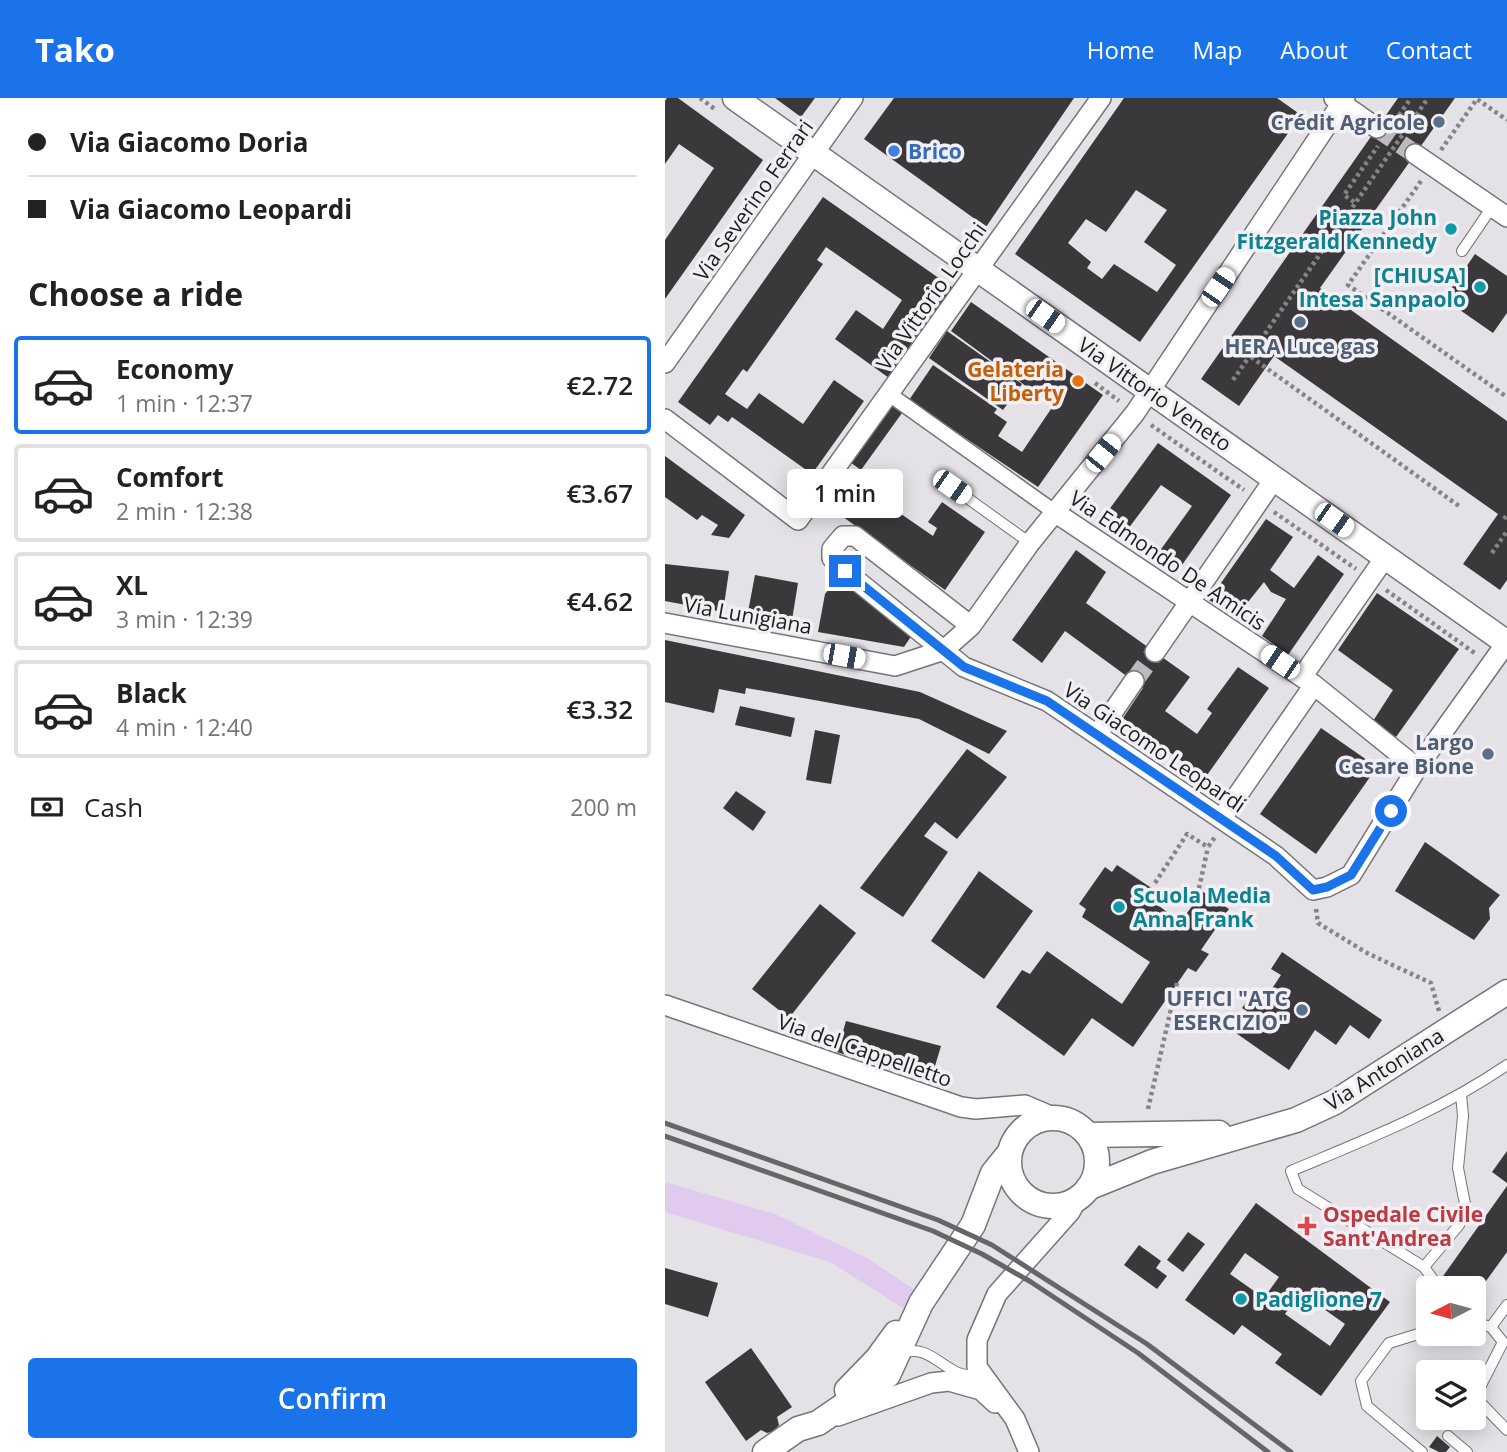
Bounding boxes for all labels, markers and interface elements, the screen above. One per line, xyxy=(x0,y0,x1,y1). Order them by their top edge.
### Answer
text: Tako xyxy=(35,27,115,72)
text: Home xyxy=(1087,33,1155,66)
text: Map xyxy=(1193,33,1242,66)
text: About xyxy=(1280,33,1348,66)
text: Contact xyxy=(1386,33,1472,66)
place label: Crédit Agricole xyxy=(1270,108,1425,136)
street label: Via Severino Ferrari xyxy=(687,114,819,286)
marker: Crédit Agricole xyxy=(1431,114,1447,130)
text: Via Giacomo Doria xyxy=(70,124,308,160)
place label: Brico xyxy=(908,137,962,165)
marker: Brico xyxy=(886,143,902,159)
text: Via Giacomo Leopardi xyxy=(70,191,352,227)
place label: Piazza John Fitzgerald Kennedy xyxy=(1236,203,1437,255)
street label: Via Vittorio Locchi xyxy=(870,217,992,375)
marker: Piazza John Fitzgerald Kennedy xyxy=(1443,221,1459,237)
place label: [CHIUSA] Intesa Sanpaolo xyxy=(1299,261,1466,313)
car xyxy=(1198,264,1239,310)
text: Choose a ride xyxy=(28,272,243,315)
marker: [CHIUSA] Intesa Sanpaolo xyxy=(1472,279,1488,295)
car xyxy=(1022,295,1069,337)
marker: HERA Luce gas xyxy=(1292,314,1308,330)
street label: Via Vittorio Veneto xyxy=(1073,330,1237,458)
place label: HERA Luce gas xyxy=(1225,332,1375,360)
text: Economy xyxy=(116,351,234,387)
icon: car xyxy=(32,354,95,417)
place label: Gelateria Liberty xyxy=(967,355,1064,407)
text: €2.72 xyxy=(566,367,633,403)
marker: Gelateria Liberty xyxy=(1070,373,1086,389)
text: 1 min · 12:37 xyxy=(116,387,253,419)
car xyxy=(1082,430,1125,476)
text: Comfort xyxy=(116,459,223,495)
icon: car xyxy=(32,462,95,525)
car xyxy=(929,466,976,508)
callout: 1 min xyxy=(787,470,903,518)
text: €3.67 xyxy=(566,475,633,511)
text: 1 min xyxy=(814,477,876,509)
street label: Via Edmondo De Amicis xyxy=(1064,484,1272,636)
text: 2 min · 12:38 xyxy=(116,495,253,527)
car xyxy=(1311,499,1358,541)
route end xyxy=(829,555,861,587)
text: XL xyxy=(116,567,148,603)
icon: car xyxy=(32,570,95,633)
text: €4.62 xyxy=(566,583,633,619)
street label: Via Lunigiana xyxy=(682,590,814,640)
text: 3 min · 12:39 xyxy=(116,603,253,635)
car xyxy=(822,642,867,670)
car xyxy=(1257,642,1304,682)
text: Black xyxy=(116,675,187,711)
street label: Via Giacomo Leopardi xyxy=(1058,676,1252,818)
icon: car xyxy=(32,678,95,741)
text: €3.32 xyxy=(566,691,633,727)
text: 4 min · 12:40 xyxy=(116,711,253,743)
place label: Largo Cesare Bione xyxy=(1338,728,1474,780)
marker: Largo Cesare Bione xyxy=(1480,746,1496,762)
icon: cash xyxy=(28,788,66,826)
text: Cash xyxy=(84,789,143,825)
text: 200 m xyxy=(570,791,637,823)
route start xyxy=(1375,795,1407,827)
place label: Scuola Media Anna Frank xyxy=(1133,881,1271,933)
marker: Scuola Media Anna Frank xyxy=(1111,899,1127,915)
place label: UFFICI "ATC ESERCIZIO" xyxy=(1166,984,1288,1036)
marker: UFFICI "ATC ESERCIZIO" xyxy=(1294,1002,1310,1018)
street label: Via del Cappelletto xyxy=(774,1007,956,1093)
street label: Via Antoniana xyxy=(1319,1021,1449,1117)
place label: Ospedale Civile Sant'Andrea xyxy=(1323,1200,1483,1252)
marker: Ospedale Civile Sant'Andrea xyxy=(1297,1216,1317,1236)
north arrow xyxy=(1416,1276,1486,1346)
map controls xyxy=(1416,1276,1486,1430)
place label: Padiglione 7 xyxy=(1255,1285,1382,1313)
marker: Padiglione 7 xyxy=(1233,1291,1249,1307)
button: Confirm xyxy=(28,1358,637,1438)
button: layers xyxy=(1416,1360,1486,1430)

